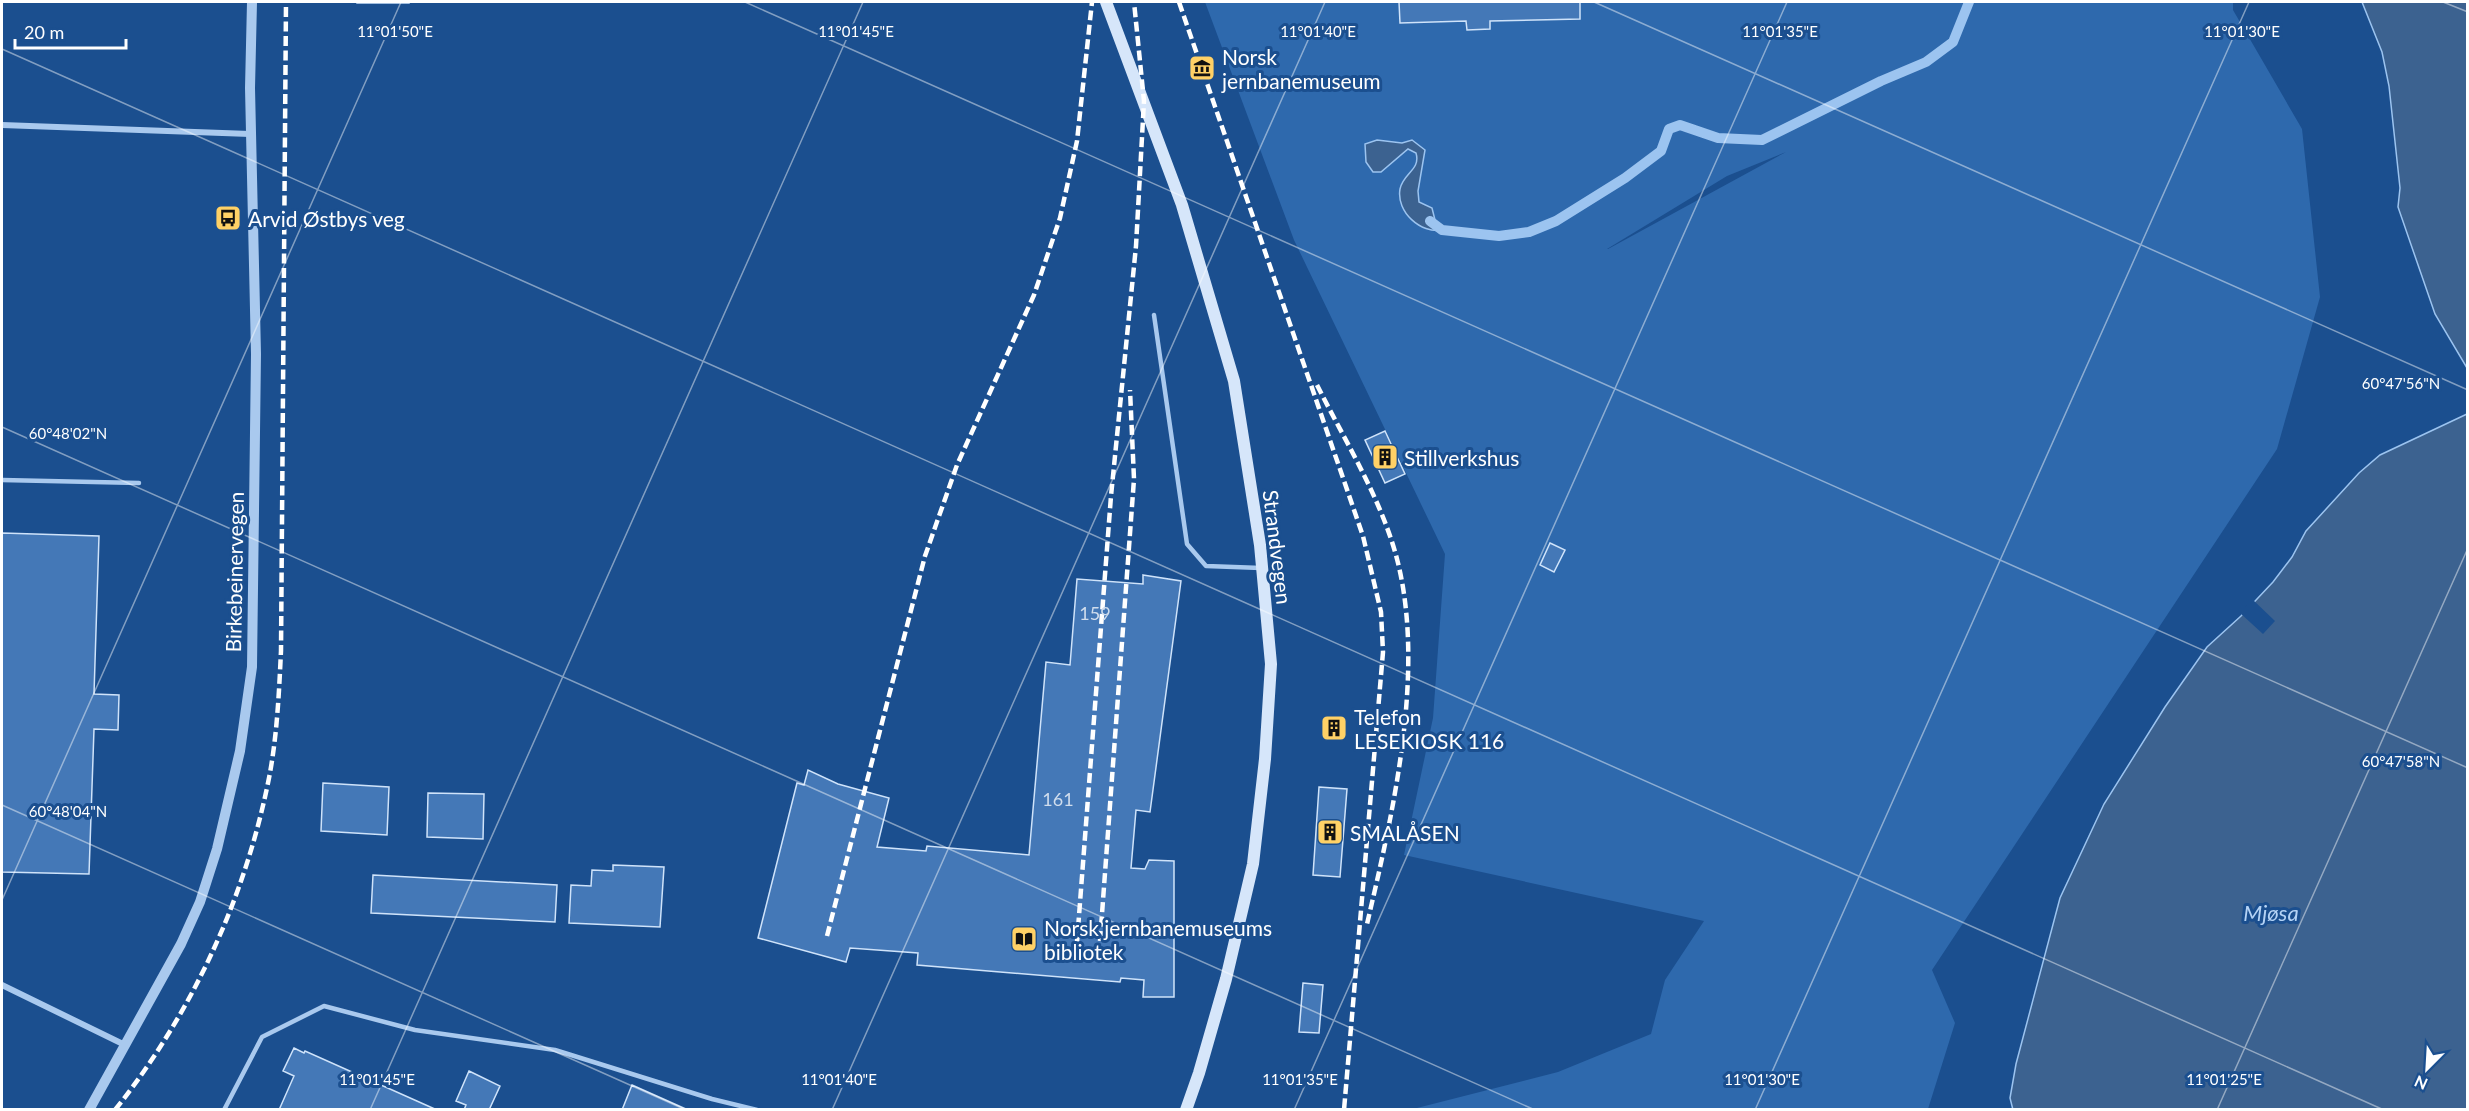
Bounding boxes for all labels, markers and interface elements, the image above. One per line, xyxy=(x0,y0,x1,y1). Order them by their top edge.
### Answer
scale bar xyxy=(15,12,126,50)
text: 20 m xyxy=(24,21,64,43)
text: 11°01'50"E xyxy=(357,22,433,40)
text: 11°01'45"E xyxy=(818,22,894,40)
text: 11°01'40"E xyxy=(1280,22,1356,40)
text: 11°01'35"E xyxy=(1742,22,1818,40)
text: 11°01'30"E xyxy=(2204,22,2280,40)
place label: Norsk jernbanemuseum xyxy=(1221,44,1381,93)
museum icon: Norsk jernbanemuseum xyxy=(1187,53,1217,83)
bus stop icon: Arvid Østbys veg xyxy=(213,203,243,233)
place label: Arvid Østbys veg xyxy=(248,206,405,231)
text: 60°47'56"N xyxy=(2362,374,2440,392)
text: 60°48'02"N xyxy=(29,424,107,442)
building icon: Stillverkshus xyxy=(1370,442,1400,472)
place label: Stillverkshus xyxy=(1404,445,1519,470)
street label: Strandvegen xyxy=(1259,488,1297,606)
street label: Birkebeinervegen xyxy=(220,491,248,653)
house number: 159 xyxy=(1079,602,1111,624)
place label: Telefon LESEKIOSK 116 xyxy=(1354,704,1504,753)
building icon: Telefon LESEKIOSK 116 xyxy=(1319,713,1349,743)
text: 60°47'58"N xyxy=(2362,752,2440,770)
house number: 161 xyxy=(1042,788,1074,810)
text: 60°48'04"N xyxy=(29,802,107,820)
building icon: SMALÅSEN xyxy=(1315,817,1345,847)
place label: SMALÅSEN xyxy=(1350,820,1460,845)
water label: Mjøsa xyxy=(2243,899,2299,926)
place label: Norsk jernbanemuseums bibliotek xyxy=(1044,915,1272,964)
library icon: Norsk jernbanemuseums bibliotek xyxy=(1009,924,1039,954)
north arrow xyxy=(2397,1039,2457,1099)
text: 11°01'45"E xyxy=(339,1070,415,1088)
text: 11°01'40"E xyxy=(801,1070,877,1088)
text: 11°01'35"E xyxy=(1262,1070,1338,1088)
text: 11°01'30"E xyxy=(1724,1070,1800,1088)
text: 11°01'25"E xyxy=(2186,1070,2262,1088)
text: N xyxy=(2411,1072,2430,1094)

